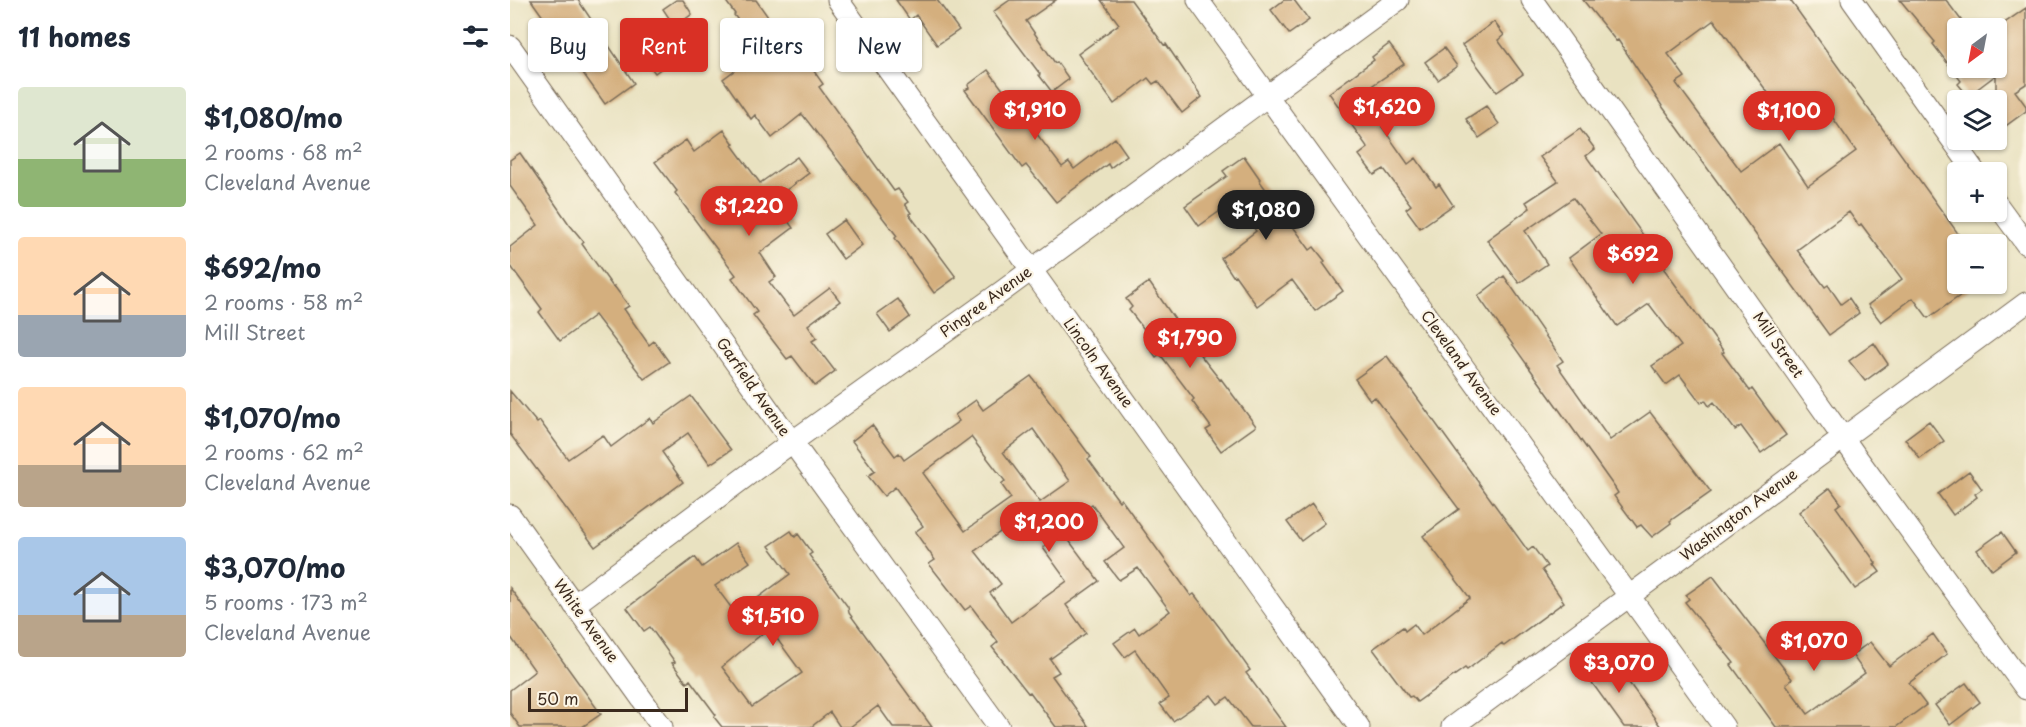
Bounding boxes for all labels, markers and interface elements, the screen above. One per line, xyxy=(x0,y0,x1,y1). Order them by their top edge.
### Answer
text: 11 homes xyxy=(18,17,131,56)
chip: Buy xyxy=(528,18,608,72)
chip: Rent xyxy=(620,18,708,72)
chip: Filters xyxy=(720,18,824,72)
chip: New xyxy=(836,18,922,72)
north arrow xyxy=(1947,18,2007,78)
map controls xyxy=(1947,18,2007,294)
icon: filters xyxy=(459,20,492,53)
pin: $1,620 xyxy=(1338,87,1436,138)
pin: $1,910 xyxy=(986,90,1084,141)
button: layers xyxy=(1947,90,2007,150)
text: $1,620 xyxy=(1353,91,1421,121)
pin: $1,100 xyxy=(1740,91,1838,142)
text: $1,910 xyxy=(1004,94,1066,124)
text: $1,100 xyxy=(1757,95,1821,125)
text: $1,080/mo xyxy=(204,98,342,137)
icon: home xyxy=(66,111,138,183)
text: 2 rooms · 68 m² xyxy=(204,137,363,167)
button: + xyxy=(1947,162,2007,222)
text: Cleveland Avenue xyxy=(204,167,371,197)
pin: $1,220 xyxy=(700,186,798,237)
text: $1,220 xyxy=(715,190,783,220)
pin: $1,080 xyxy=(1217,190,1315,241)
text: $1,080 xyxy=(1232,194,1300,224)
pin: $692 xyxy=(1597,234,1669,285)
button: − xyxy=(1947,234,2007,294)
text: $692 xyxy=(1607,238,1659,268)
text: $692/mo xyxy=(204,248,321,287)
street label: Pingree Avenue xyxy=(934,260,1036,342)
icon: home xyxy=(66,261,138,333)
text: 2 rooms · 58 m² xyxy=(204,287,363,317)
street label: Cleveland Avenue xyxy=(1416,305,1508,419)
street label: Mill Street xyxy=(1748,306,1810,382)
street label: Lincoln Avenue xyxy=(1059,312,1140,412)
text: Mill Street xyxy=(204,317,305,347)
pin: $1,790 xyxy=(1141,318,1239,369)
text: $1,790 xyxy=(1157,322,1223,352)
street label: Garfield Avenue xyxy=(712,332,797,440)
text: $1,070/mo xyxy=(204,398,341,437)
icon: home xyxy=(66,411,138,483)
text: 2 rooms · 62 m² xyxy=(204,437,364,467)
street label: Washington Avenue xyxy=(1675,462,1802,566)
text: Cleveland Avenue xyxy=(204,467,371,497)
pin: $1,200 xyxy=(1000,502,1098,553)
text: $1,200 xyxy=(1014,506,1084,536)
text: $3,070/mo xyxy=(204,548,345,587)
icon: home xyxy=(66,561,138,633)
street label: White Avenue xyxy=(549,574,625,667)
text: 5 rooms · 173 m² xyxy=(204,587,368,617)
pin: $1,510 xyxy=(724,596,822,647)
text: $1,510 xyxy=(742,600,805,630)
text: Cleveland Avenue xyxy=(204,617,371,647)
pin: $1,070 xyxy=(1765,621,1863,672)
text: $1,070 xyxy=(1780,625,1848,655)
pin: $3,070 xyxy=(1570,643,1668,694)
text: $3,070 xyxy=(1583,647,1655,677)
scale bar xyxy=(528,685,688,712)
text: 50 m xyxy=(537,686,578,710)

